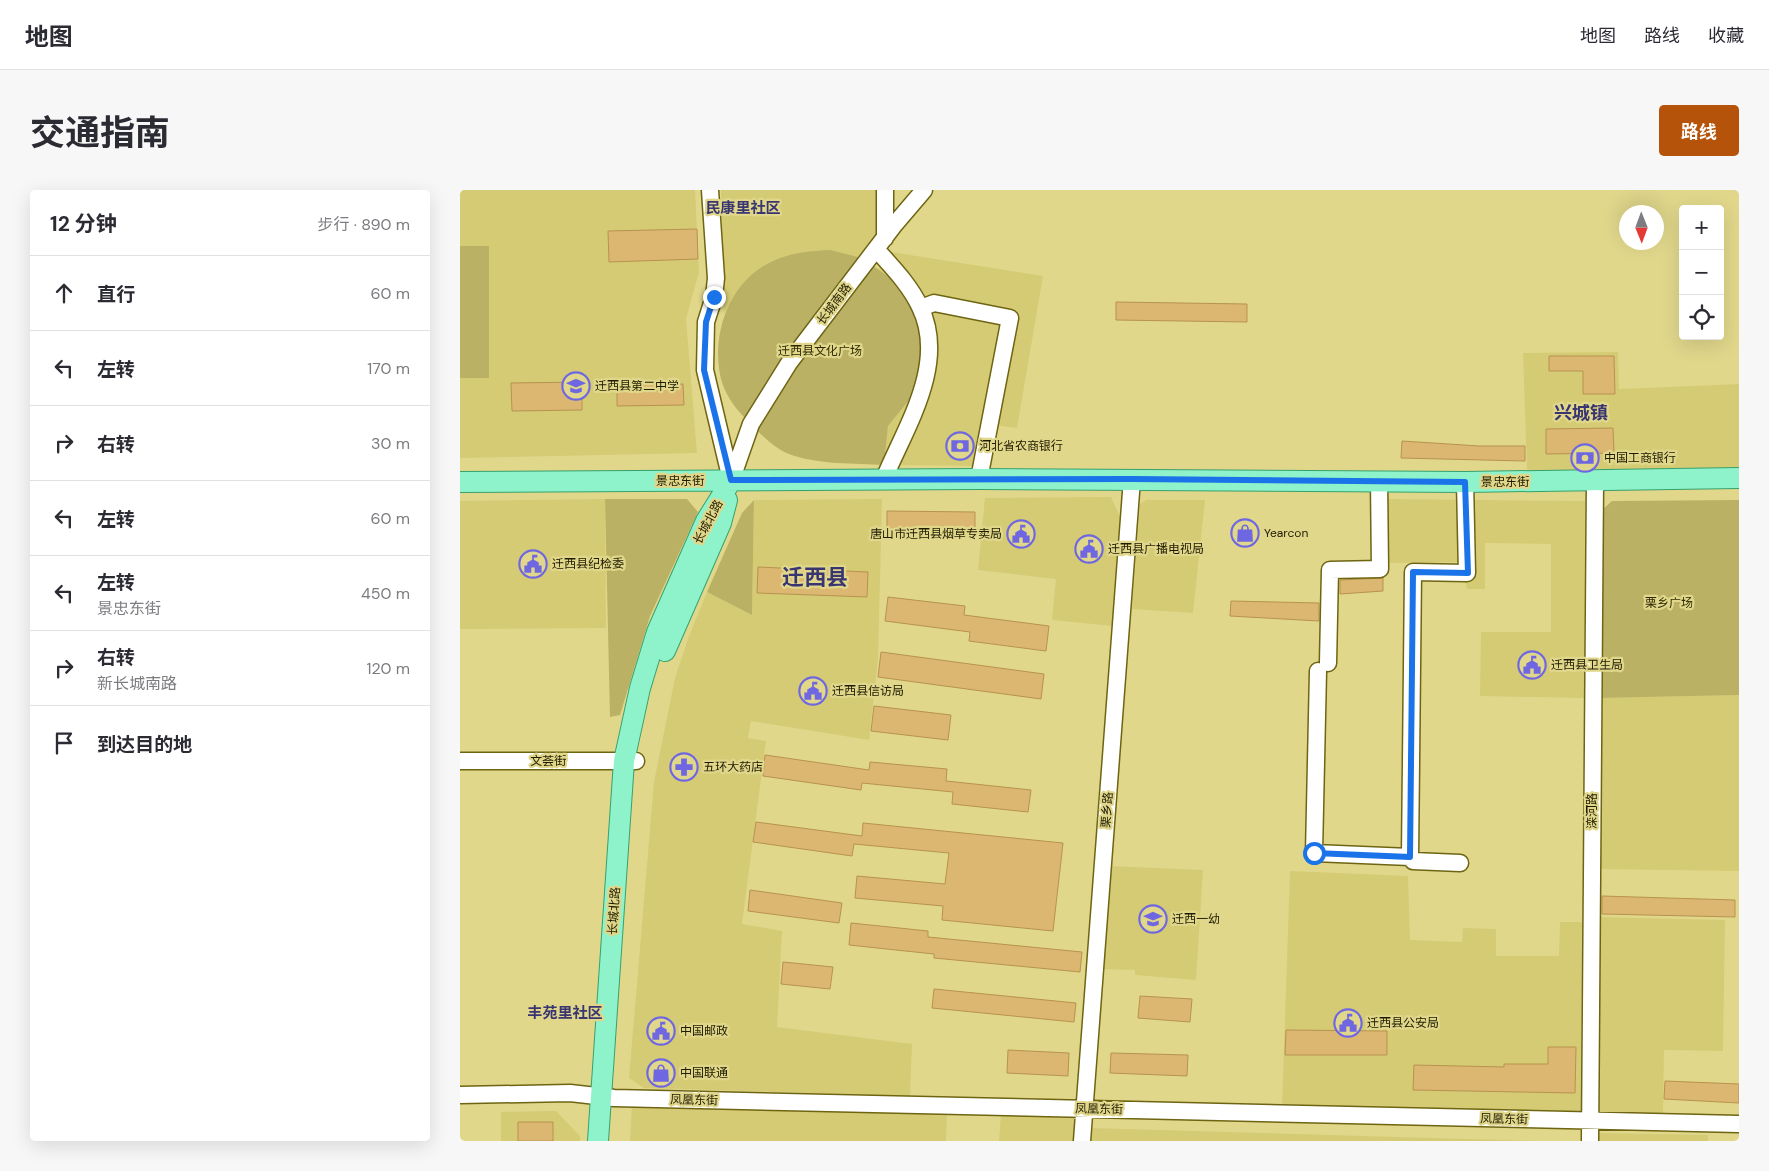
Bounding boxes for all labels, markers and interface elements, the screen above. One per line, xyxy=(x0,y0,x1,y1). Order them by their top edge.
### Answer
text: 地图 xyxy=(25,21,73,52)
text: 地图 xyxy=(1580,24,1616,48)
text: 路线 xyxy=(1644,24,1680,48)
text: 收藏 xyxy=(1708,24,1744,48)
button: 路线 xyxy=(1659,105,1739,156)
text: 交通指南 xyxy=(30,110,170,156)
district label: 民康里社区 xyxy=(705,198,781,218)
north arrow xyxy=(1619,205,1664,250)
map controls xyxy=(1679,205,1724,340)
button: + xyxy=(1679,205,1724,250)
text: 12 分钟 xyxy=(50,210,117,238)
text: 步行 · 890 m xyxy=(318,214,410,235)
button: − xyxy=(1679,250,1724,295)
icon: ahead xyxy=(50,279,78,307)
street label: 长城南路 xyxy=(813,280,855,328)
text: 直行 xyxy=(97,282,135,307)
text: 60 m xyxy=(370,283,410,304)
route end xyxy=(703,286,726,309)
button: locate xyxy=(1679,295,1724,340)
park label: 迁西县文化广场 xyxy=(778,343,862,359)
icon: left xyxy=(50,354,78,382)
text: 左转 xyxy=(97,357,135,382)
text: 170 m xyxy=(367,358,410,379)
school or university icon: 迁西县第二中学 xyxy=(561,371,591,401)
place label: 迁西县第二中学 xyxy=(595,378,679,394)
district label: 兴城镇 xyxy=(1554,401,1608,425)
icon: right xyxy=(50,429,78,457)
bank icon: 河北省农商银行 xyxy=(945,431,975,461)
text: 右转 xyxy=(97,432,135,457)
text: 30 m xyxy=(371,433,410,454)
place label: 河北省农商银行 xyxy=(979,438,1063,454)
bank icon: 中国工商银行 xyxy=(1570,443,1600,473)
place label: 中国工商银行 xyxy=(1604,450,1676,466)
street label: 景忠东街 xyxy=(656,473,704,489)
street label: 景忠东街 xyxy=(1481,474,1529,490)
street label: 长城北路 xyxy=(690,497,726,547)
icon: left xyxy=(50,504,78,532)
text: 左转 xyxy=(97,507,135,532)
text: 60 m xyxy=(370,508,410,529)
shop icon: Yearcon xyxy=(1230,518,1260,548)
public building icon: 唐山市迁西县烟草专卖局 xyxy=(1006,519,1036,549)
place label: Yearcon xyxy=(1264,525,1308,541)
place label: 唐山市迁西县烟草专卖局 xyxy=(870,526,1002,542)
public building icon: 迁西县广播电视局 xyxy=(1074,534,1104,564)
place label: 迁西县广播电视局 xyxy=(1108,541,1204,557)
public building icon: 迁西县纪检委 xyxy=(518,549,548,579)
place label: 迁西县纪检委 xyxy=(552,556,624,572)
district label: 迁西县 xyxy=(782,563,848,592)
text: 左转 xyxy=(97,570,135,595)
icon: left xyxy=(50,579,78,607)
text: 450 m xyxy=(361,583,410,604)
park label: 栗乡广场 xyxy=(1645,595,1693,611)
text: 景忠东街 xyxy=(97,598,161,619)
text: 右转 xyxy=(97,645,135,670)
public building icon: 迁西县卫生局 xyxy=(1517,650,1547,680)
icon: right xyxy=(50,654,78,682)
place label: 迁西县卫生局 xyxy=(1551,657,1623,673)
text: 120 m xyxy=(366,658,410,679)
text: 新长城南路 xyxy=(97,673,177,694)
public building icon: 迁西县信访局 xyxy=(798,676,828,706)
place label: 迁西县信访局 xyxy=(832,683,904,699)
icon: arrive xyxy=(50,729,78,757)
text: 到达目的地 xyxy=(97,732,192,757)
pharmacy icon: 五环大药店 xyxy=(669,752,699,782)
street label: 文荟街 xyxy=(530,753,566,769)
place label: 五环大药店 xyxy=(703,759,763,775)
street label: 栗乡路 xyxy=(1098,791,1116,829)
street label: 滦河路 xyxy=(1584,793,1600,829)
route start xyxy=(1303,842,1326,865)
street label: 长城北路 xyxy=(604,886,624,936)
school or university icon: 迁西一幼 xyxy=(1138,904,1168,934)
place label: 迁西一幼 xyxy=(1172,911,1220,927)
district label: 丰苑里社区 xyxy=(527,1003,603,1023)
public building icon: 迁西县公安局 xyxy=(1333,1008,1363,1038)
place label: 迁西县公安局 xyxy=(1367,1015,1439,1031)
public building icon: 中国邮政 xyxy=(646,1016,676,1046)
place label: 中国邮政 xyxy=(680,1023,728,1039)
shop icon: 中国联通 xyxy=(646,1058,676,1088)
place label: 中国联通 xyxy=(680,1065,728,1081)
street label: 凤凰东街 xyxy=(670,1092,718,1108)
street label: 凤凰东街 xyxy=(1075,1101,1123,1117)
street label: 凤凰东街 xyxy=(1480,1111,1528,1127)

